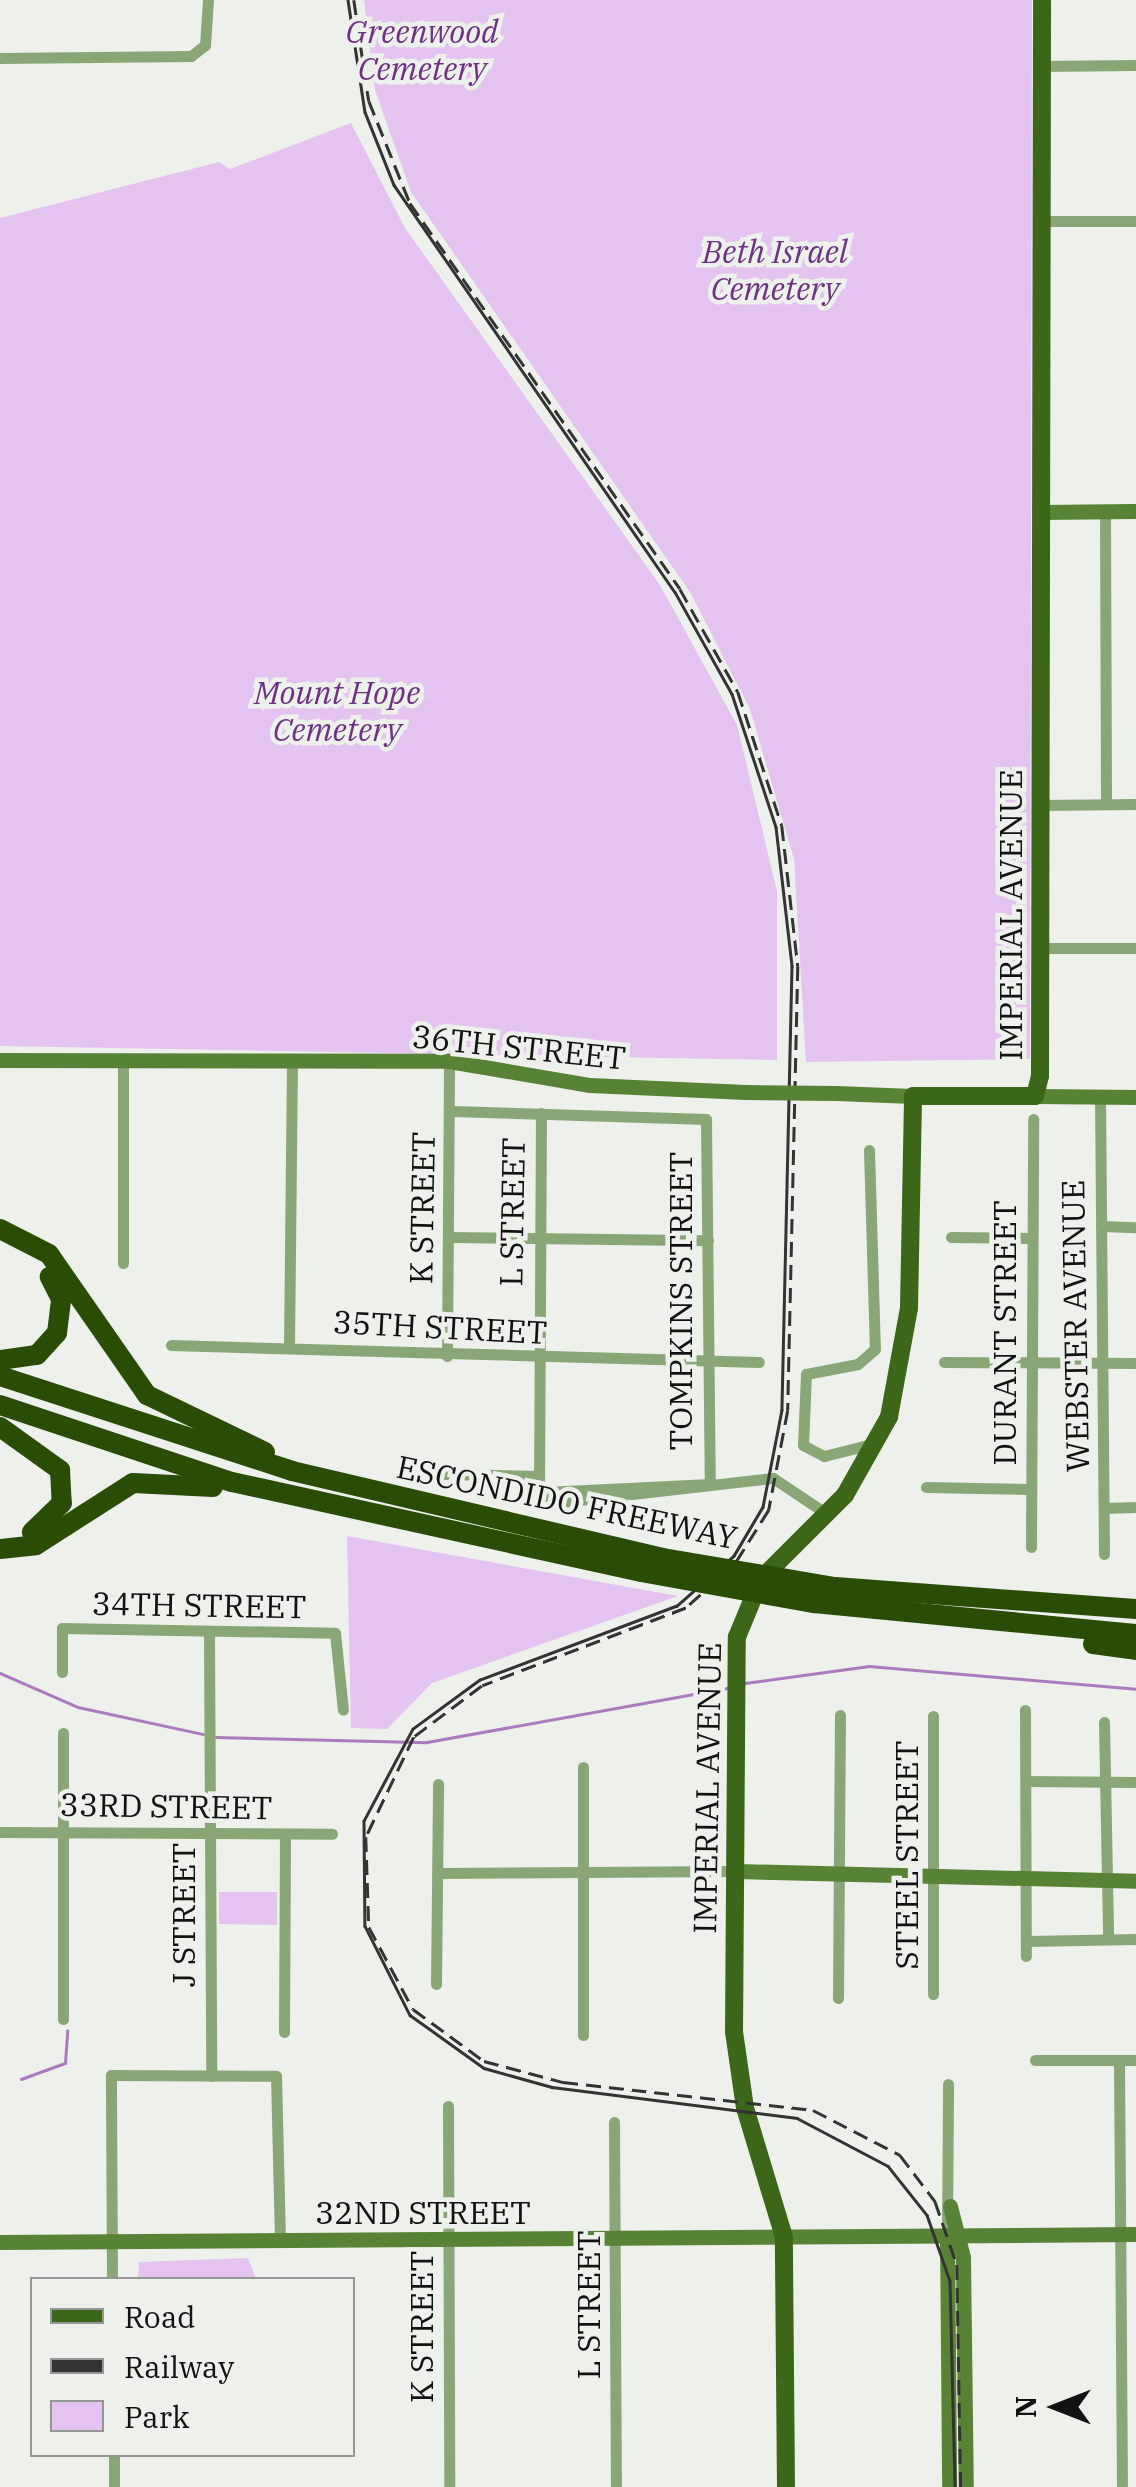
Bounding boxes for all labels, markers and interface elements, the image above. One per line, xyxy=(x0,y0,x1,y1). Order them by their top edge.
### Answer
park label: Greenwood Cemetery xyxy=(346,13,498,88)
park label: Beth Israel Cemetery xyxy=(702,233,848,308)
park label: Mount Hope Cemetery xyxy=(254,674,420,749)
street label: IMPERIAL AVENUE xyxy=(991,769,1029,1061)
street label: 36TH STREET xyxy=(410,1017,628,1077)
street label: K STREET xyxy=(401,1131,443,1285)
street label: L STREET xyxy=(492,1137,532,1287)
street label: TOMPKINS STREET xyxy=(661,1152,699,1450)
street label: WEBSTER AVENUE xyxy=(1053,1179,1097,1473)
street label: DURANT STREET xyxy=(985,1200,1023,1466)
street label: 35TH STREET xyxy=(332,1302,548,1352)
street label: ESCONDIDO FREEWAY xyxy=(393,1447,741,1557)
street label: 34TH STREET xyxy=(91,1584,307,1626)
street label: IMPERIAL AVENUE xyxy=(685,1642,729,1934)
street label: STEEL STREET xyxy=(887,1740,925,1970)
street label: 33RD STREET xyxy=(59,1785,273,1827)
street label: J STREET xyxy=(164,1843,202,1987)
street label: 32ND STREET xyxy=(315,2193,531,2231)
street label: L STREET xyxy=(569,2230,607,2380)
street label: K STREET xyxy=(402,2251,440,2403)
legend xyxy=(30,2277,355,2457)
text: Road xyxy=(124,2297,196,2336)
text: Railway xyxy=(124,2347,234,2386)
north arrow xyxy=(1006,2357,1106,2457)
text: N xyxy=(1007,2396,1044,2418)
text: Park xyxy=(124,2397,190,2436)

